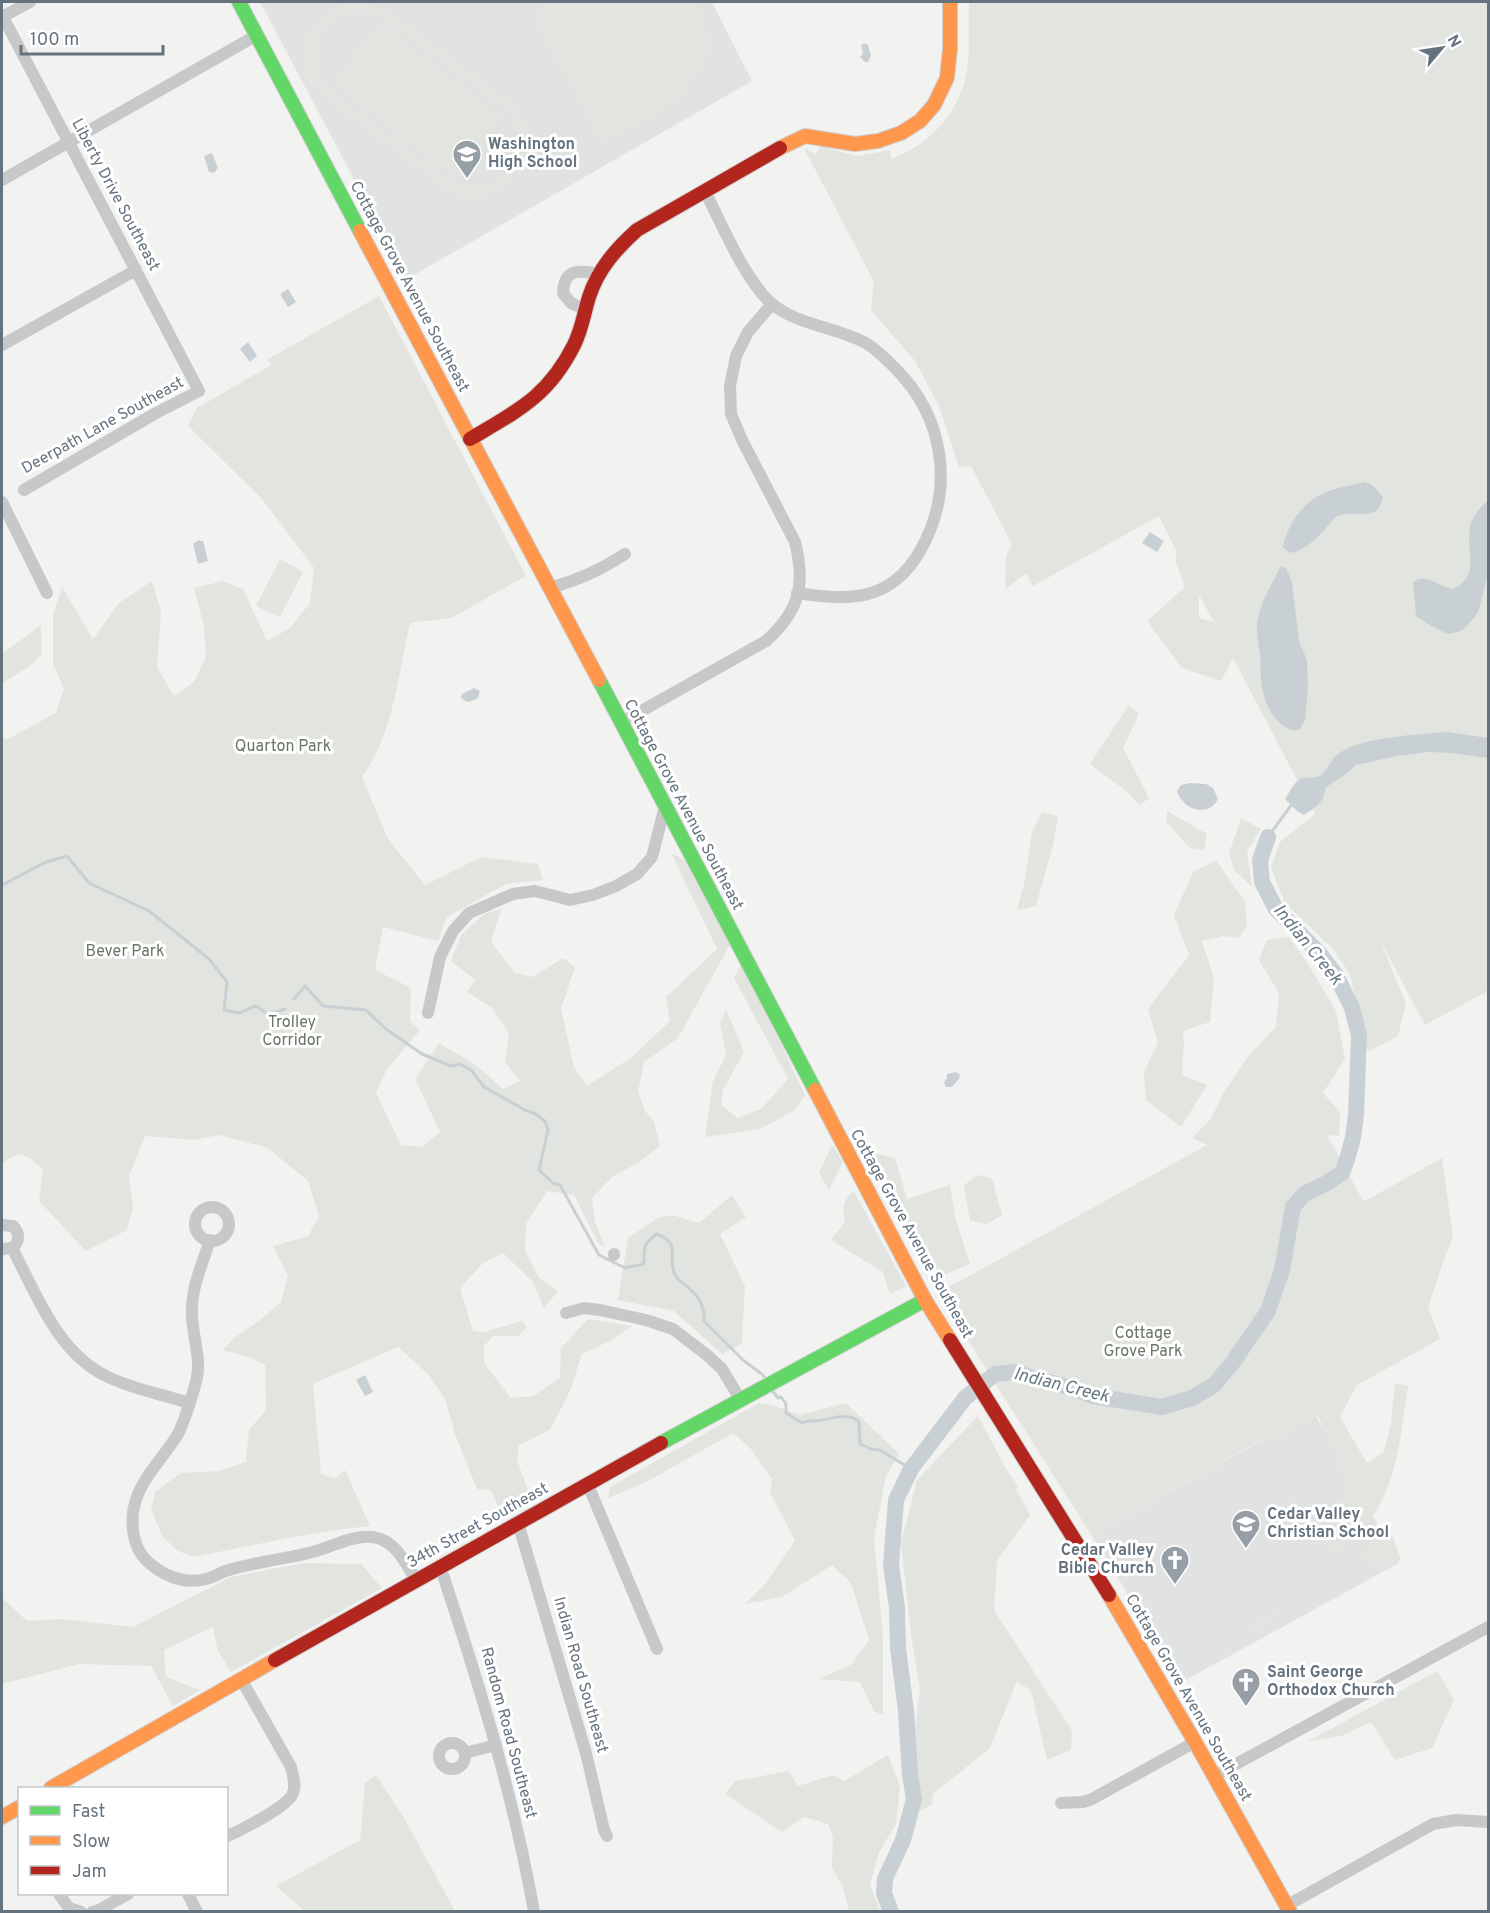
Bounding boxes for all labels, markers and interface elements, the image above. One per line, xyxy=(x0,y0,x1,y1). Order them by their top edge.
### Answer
scale bar xyxy=(21,18,164,56)
north arrow xyxy=(1412,18,1472,78)
text: 100 m xyxy=(30,29,79,52)
text: N xyxy=(1442,32,1465,52)
street label: Liberty Drive Southeast xyxy=(66,115,164,275)
place label: Washington High School xyxy=(488,135,577,173)
school or university icon: Washington High School xyxy=(451,138,483,180)
street label: Cottage Grove Avenue Southeast xyxy=(345,178,473,396)
street label: Deerpath Lane Southeast xyxy=(18,373,188,479)
street label: Cottage Grove Avenue Southeast xyxy=(619,696,747,914)
park label: Quarton Park xyxy=(235,737,331,757)
water label: Indian Creek xyxy=(1267,900,1347,991)
park label: Bever Park xyxy=(86,942,164,962)
park label: Trolley Corridor xyxy=(262,1013,322,1051)
street label: Cottage Grove Avenue Southeast xyxy=(845,1126,977,1342)
park label: Cottage Grove Park xyxy=(1103,1324,1183,1362)
water label: Indian Creek xyxy=(1011,1363,1112,1409)
street label: 34th Street Southeast xyxy=(404,1479,552,1573)
place label: Cedar Valley Christian School xyxy=(1267,1505,1389,1543)
school or university icon: Cedar Valley Christian School xyxy=(1230,1508,1262,1550)
place label: Cedar Valley Bible Church xyxy=(1058,1541,1154,1579)
church icon: Cedar Valley Bible Church xyxy=(1159,1544,1191,1586)
street label: Cottage Grove Avenue Southeast xyxy=(1120,1591,1256,1805)
street label: Indian Road Southeast xyxy=(548,1595,612,1755)
street label: Random Road Southeast xyxy=(475,1645,541,1821)
place label: Saint George Orthodox Church xyxy=(1267,1663,1395,1701)
church icon: Saint George Orthodox Church xyxy=(1230,1666,1262,1708)
legend xyxy=(18,1787,228,1895)
text: Fast xyxy=(72,1801,105,1824)
text: Slow xyxy=(72,1831,110,1854)
text: Jam xyxy=(72,1861,107,1884)

